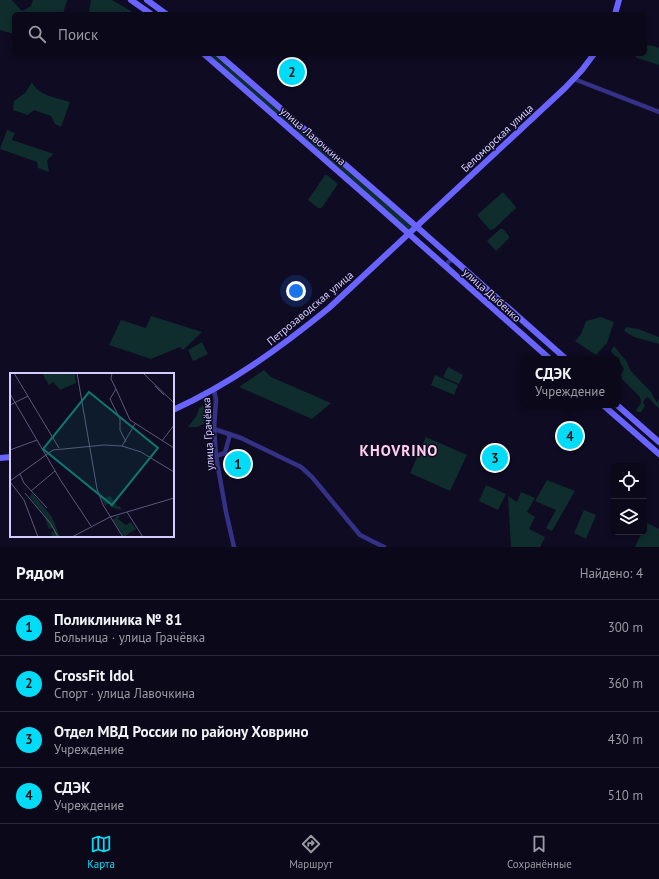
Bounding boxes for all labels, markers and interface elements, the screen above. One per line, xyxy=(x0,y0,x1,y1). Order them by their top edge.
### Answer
search box xyxy=(12,12,647,56)
icon: search xyxy=(26,23,48,45)
text: Поиск xyxy=(58,25,98,44)
pin: 2 xyxy=(279,57,305,87)
street label: Беломорская улица xyxy=(458,101,536,175)
street label: улица Лавочкина xyxy=(277,104,349,168)
street label: улица Дыбенко xyxy=(460,265,524,325)
street label: Петрозаводская улица xyxy=(264,268,356,348)
your location xyxy=(286,281,306,301)
popup xyxy=(520,356,620,408)
text: СДЭК xyxy=(535,364,571,383)
inset map xyxy=(10,373,174,537)
text: Учреждение xyxy=(535,383,605,400)
street label: улица Грачёвка xyxy=(199,397,217,471)
pin: 4 xyxy=(557,421,583,451)
district label: KHOVRINO xyxy=(360,441,438,460)
pin: 3 xyxy=(482,443,508,473)
pin: 1 xyxy=(225,449,251,479)
map controls xyxy=(611,463,647,535)
button: locate xyxy=(611,463,647,499)
button: layers xyxy=(611,499,647,535)
text: Рядом xyxy=(16,562,64,584)
text: Найдено: 4 xyxy=(580,565,643,582)
text: Поликлиника № 81 xyxy=(54,610,182,629)
text: 1 xyxy=(25,619,33,636)
text: 300 m xyxy=(608,619,643,636)
text: Больница · улица Грачёвка xyxy=(54,629,205,646)
text: CrossFit Idol xyxy=(54,666,134,685)
text: 2 xyxy=(25,675,33,692)
text: 360 m xyxy=(608,675,643,692)
text: Спорт · улица Лавочкина xyxy=(54,685,195,702)
text: Отдел МВД России по району Ховрино xyxy=(54,722,308,741)
text: 3 xyxy=(25,731,33,748)
text: 430 m xyxy=(608,731,643,748)
text: Учреждение xyxy=(54,741,124,758)
text: СДЭК xyxy=(54,778,91,797)
text: 4 xyxy=(25,787,33,804)
text: 510 m xyxy=(608,787,643,804)
text: Учреждение xyxy=(54,797,124,814)
tab: Карта xyxy=(87,833,115,871)
tab: Маршрут xyxy=(289,833,333,871)
tab: Сохранённые xyxy=(507,833,572,871)

